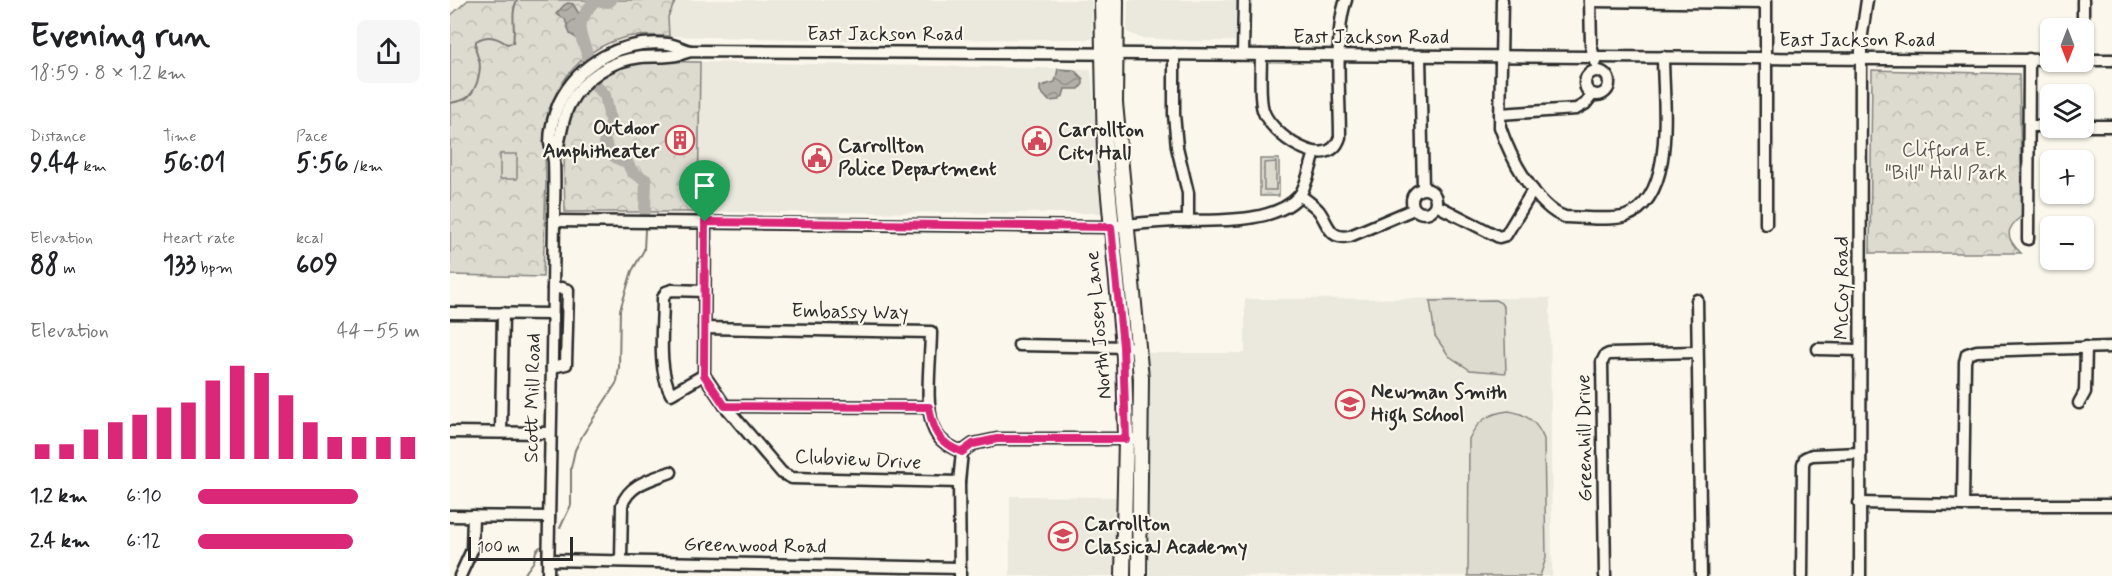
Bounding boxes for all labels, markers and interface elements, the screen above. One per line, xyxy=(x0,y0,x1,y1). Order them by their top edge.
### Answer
text: Evening run xyxy=(30,15,210,59)
north arrow xyxy=(2040,18,2094,72)
map controls xyxy=(2040,18,2094,270)
button: share xyxy=(357,20,420,83)
street label: East Jackson Road xyxy=(807,21,963,48)
street label: East Jackson Road xyxy=(1293,24,1449,51)
street label: East Jackson Road xyxy=(1779,27,1935,54)
text: 18:59 · 8 × 1.2 km xyxy=(30,60,186,87)
button: layers xyxy=(2040,84,2094,138)
place label: Outdoor Amphitheater xyxy=(543,115,660,165)
place label: Carrollton City Hall xyxy=(1058,117,1144,167)
building icon: Outdoor Amphitheater xyxy=(664,124,696,156)
public building icon: Carrollton City Hall xyxy=(1021,125,1053,157)
text: Distance xyxy=(30,126,86,147)
text: Time xyxy=(163,126,197,147)
text: Pace xyxy=(296,126,328,147)
place label: Carrollton Police Department xyxy=(838,133,997,183)
park label: Clifford E. "Bill" Hall Park xyxy=(1885,137,2007,187)
public building icon: Carrollton Police Department xyxy=(801,142,833,174)
text: 9.44 xyxy=(30,147,79,181)
text: 56:01 xyxy=(163,147,226,181)
text: 5:56 xyxy=(296,147,349,181)
button: + xyxy=(2040,150,2094,204)
text: km xyxy=(79,156,107,177)
text: /km xyxy=(349,156,383,177)
pin xyxy=(679,160,730,222)
icon: arrive xyxy=(688,169,721,202)
button: − xyxy=(2040,216,2094,270)
text: Elevation xyxy=(30,228,93,249)
text: Heart rate xyxy=(163,228,235,249)
text: kcal xyxy=(296,228,323,249)
street label: McCoy Road xyxy=(1829,236,1856,340)
text: 88 xyxy=(30,249,59,283)
text: 133 xyxy=(163,249,196,283)
text: 609 xyxy=(296,249,338,283)
street label: North Josey Lane xyxy=(1079,250,1119,400)
text: m xyxy=(59,258,76,279)
text: bpm xyxy=(196,258,233,279)
street label: Embassy Way xyxy=(791,297,909,327)
text: Elevation xyxy=(30,318,109,345)
text: 44–55 m xyxy=(337,318,420,345)
street label: Scott Mill Road xyxy=(518,333,548,463)
street label: Greenhill Drive xyxy=(1570,374,1600,502)
place label: Newman Smith High School xyxy=(1371,379,1507,431)
school or university icon: Newman Smith High School xyxy=(1334,388,1366,420)
street label: Clubview Drive xyxy=(794,443,922,477)
text: 1.2 km xyxy=(30,483,87,510)
text: 6:10 xyxy=(126,483,162,510)
place label: Carrollton Classical Academy xyxy=(1084,511,1247,561)
school or university icon: Carrollton Classical Academy xyxy=(1047,520,1079,552)
text: 2.4 km xyxy=(30,528,90,555)
text: 6:12 xyxy=(126,528,161,555)
street label: Greenwood Road xyxy=(683,531,827,561)
scale bar xyxy=(468,534,573,562)
text: 100 m xyxy=(477,537,520,558)

